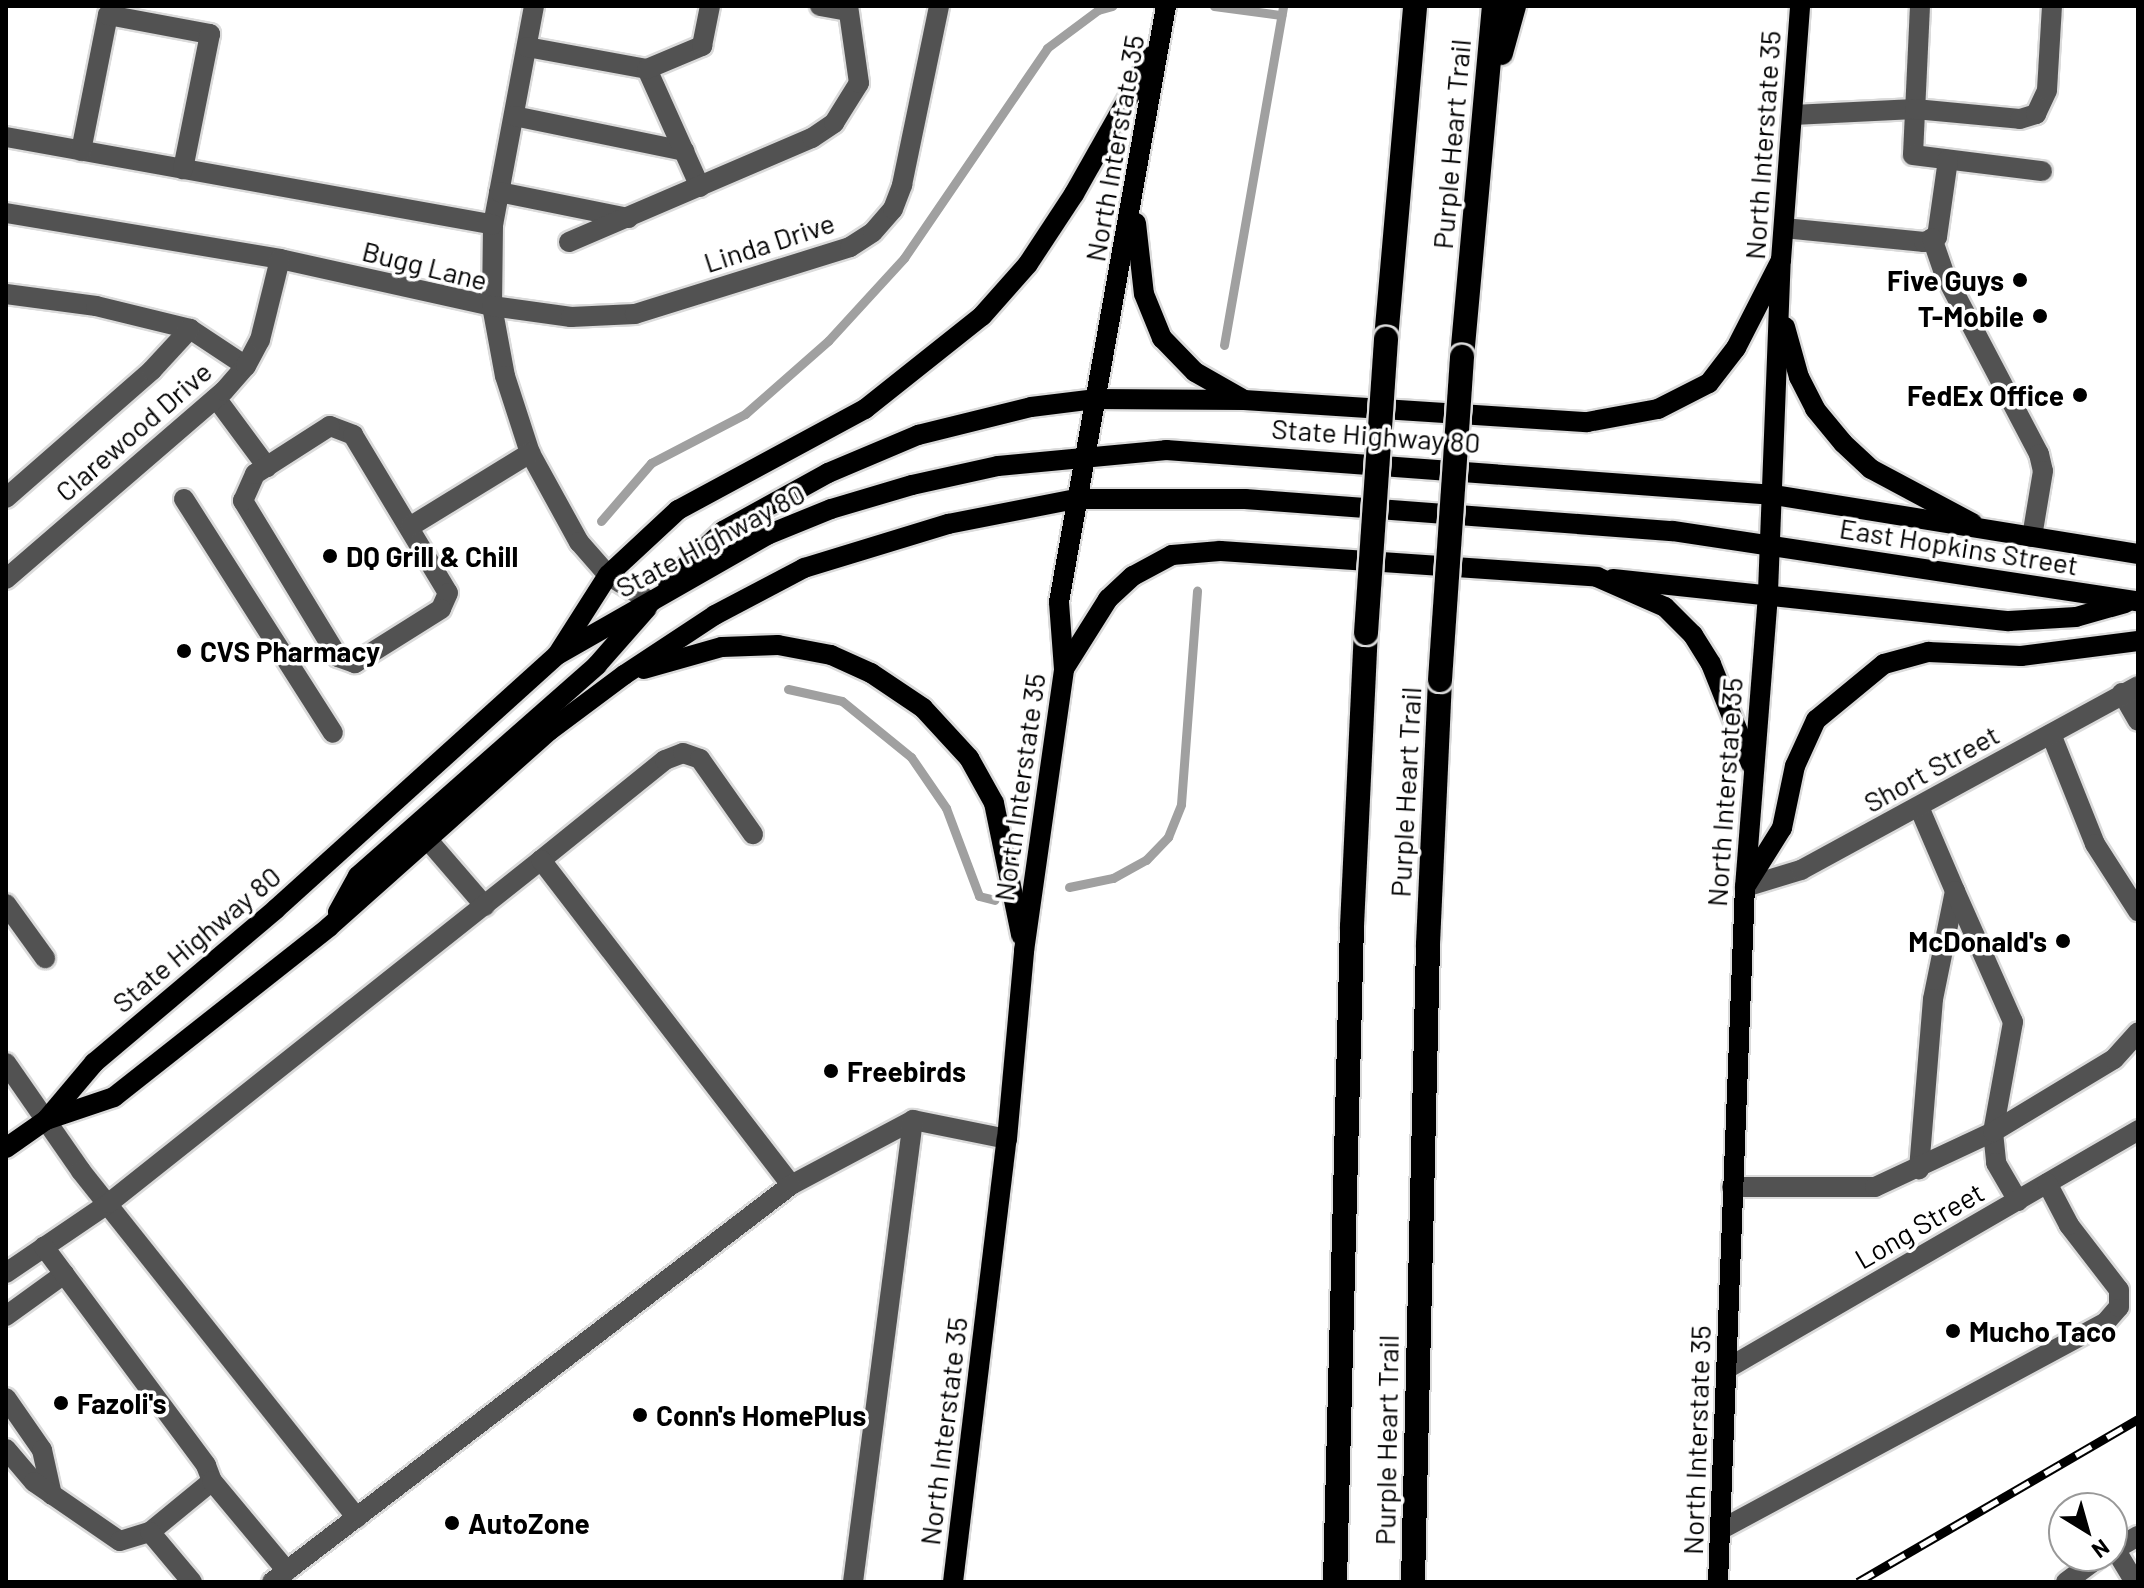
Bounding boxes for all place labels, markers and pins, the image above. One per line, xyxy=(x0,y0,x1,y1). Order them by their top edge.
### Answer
place label: Five Guys xyxy=(1887,263,2004,297)
marker: Five Guys xyxy=(2011,271,2029,289)
place label: T-Mobile xyxy=(1918,299,2024,333)
marker: T-Mobile xyxy=(2031,307,2049,325)
place label: FedEx Office xyxy=(1907,378,2064,412)
marker: FedEx Office xyxy=(2071,386,2089,404)
place label: DQ Grill & Chill xyxy=(346,539,518,573)
marker: DQ Grill & Chill xyxy=(321,547,339,565)
place label: CVS Pharmacy xyxy=(200,634,380,668)
marker: CVS Pharmacy xyxy=(175,642,193,660)
place label: McDonald's xyxy=(1908,924,2047,958)
marker: McDonald's xyxy=(2054,932,2072,950)
place label: Freebirds xyxy=(847,1054,966,1088)
marker: Freebirds xyxy=(822,1062,840,1080)
place label: Mucho Taco xyxy=(1969,1314,2116,1348)
marker: Mucho Taco xyxy=(1944,1322,1962,1340)
place label: Fazoli's xyxy=(77,1386,167,1420)
marker: Fazoli's xyxy=(52,1394,70,1412)
place label: Conn's HomePlus xyxy=(656,1398,866,1432)
marker: Conn's HomePlus xyxy=(631,1406,649,1424)
place label: AutoZone xyxy=(468,1506,590,1540)
marker: AutoZone xyxy=(443,1514,461,1532)

